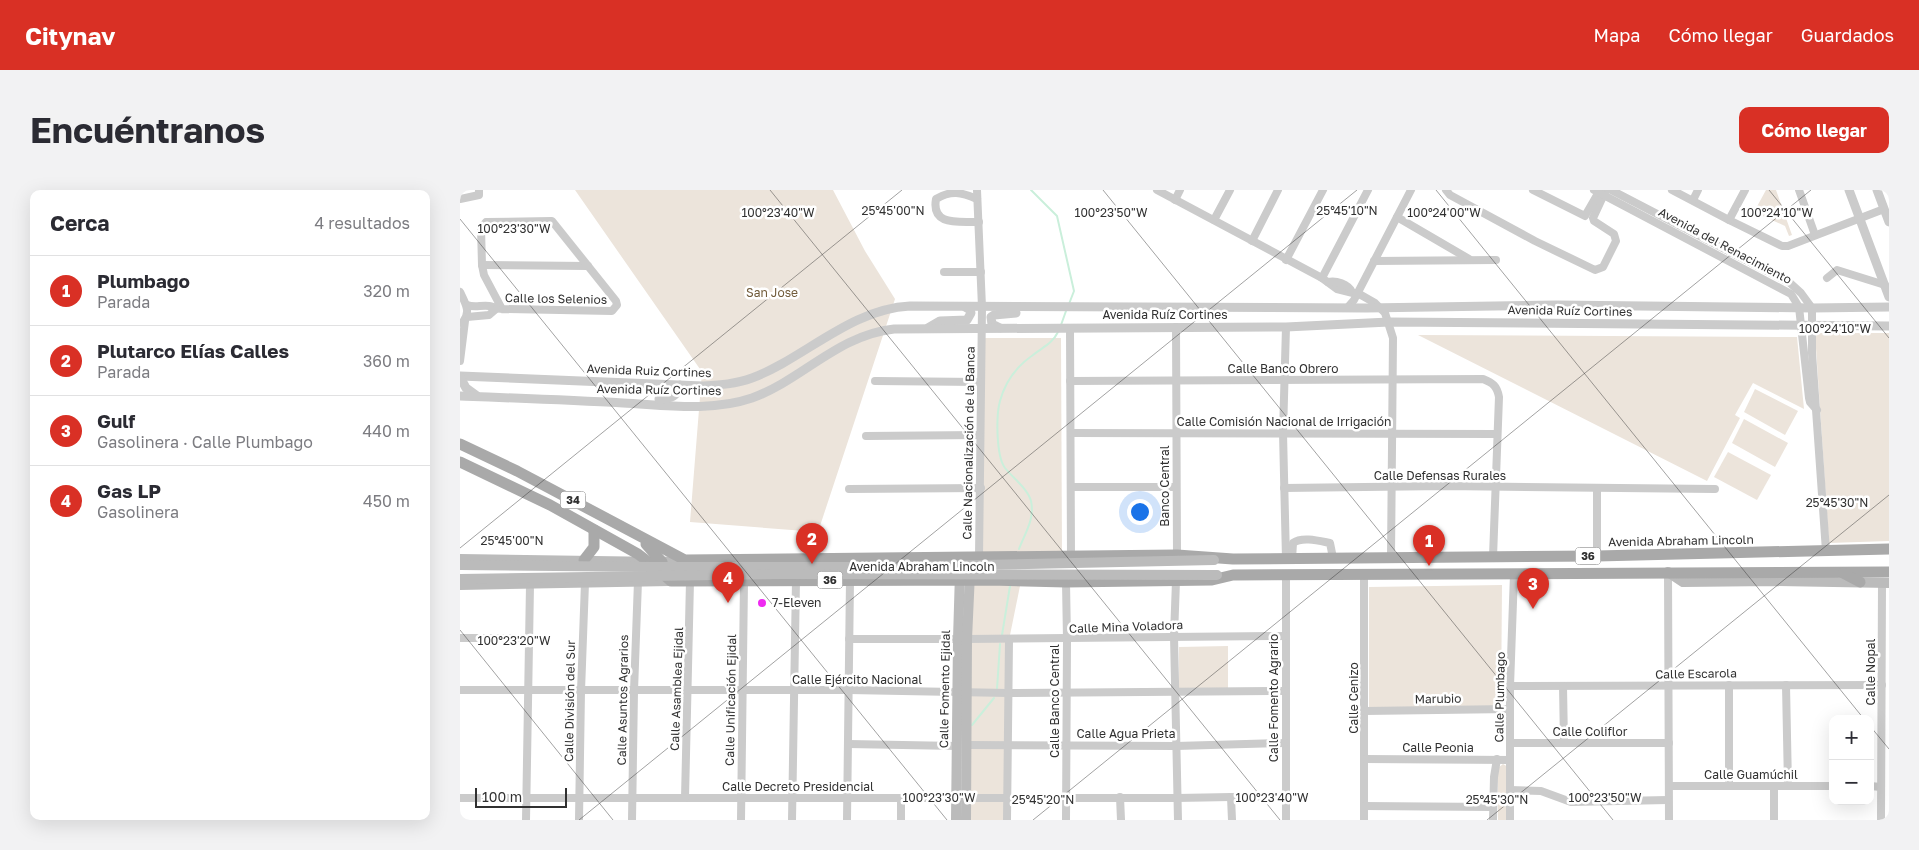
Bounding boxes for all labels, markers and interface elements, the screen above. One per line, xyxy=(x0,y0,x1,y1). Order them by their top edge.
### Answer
text: Citynav xyxy=(25,21,115,50)
text: Mapa xyxy=(1594,24,1640,46)
text: Cómo llegar xyxy=(1668,24,1773,46)
text: Guardados xyxy=(1801,24,1894,46)
button: Cómo llegar xyxy=(1739,107,1889,153)
text: Encuéntranos xyxy=(30,109,265,151)
text: 25°45'00"N xyxy=(861,203,925,218)
text: 25°45'10"N xyxy=(1316,203,1378,218)
street label: Avenida del Renacimiento xyxy=(1656,204,1794,287)
text: 100°23'40"W xyxy=(741,205,815,220)
text: 100°23'50"W xyxy=(1075,205,1148,220)
text: 100°24'00"W xyxy=(1407,205,1481,220)
text: 100°24'10"W xyxy=(1741,205,1813,220)
text: Cerca xyxy=(50,210,109,236)
text: 4 resultados xyxy=(315,213,410,233)
text: 100°23'30"W xyxy=(478,221,551,236)
text: Plumbago xyxy=(97,269,190,292)
text: 1 xyxy=(62,281,70,301)
text: 320 m xyxy=(363,281,410,301)
park label: San Jose xyxy=(746,285,798,300)
street label: Calle los Selenios xyxy=(505,290,607,307)
text: Parada xyxy=(97,292,150,312)
street label: Avenida Ruíz Cortines xyxy=(1507,302,1633,319)
street label: Avenida Ruíz Cortines xyxy=(1102,307,1228,322)
text: 100°24'10"W xyxy=(1799,321,1871,336)
text: Plutarco Elías Calles xyxy=(97,339,289,362)
street label: Calle Nacionalización de la Banca xyxy=(959,346,978,540)
text: 2 xyxy=(61,351,71,371)
text: 360 m xyxy=(363,351,410,371)
street label: Avenida Ruiz Cortines xyxy=(586,361,712,380)
street label: Calle Banco Obrero xyxy=(1228,361,1338,376)
text: Parada xyxy=(97,362,150,382)
street label: Avenida Ruíz Cortines xyxy=(596,381,722,398)
text: Gulf xyxy=(97,409,135,432)
street label: Calle Comisión Nacional de Irrigación xyxy=(1177,414,1391,429)
text: 3 xyxy=(61,421,71,441)
text: 440 m xyxy=(362,421,410,441)
text: Gasolinera · Calle Plumbago xyxy=(97,432,313,452)
street label: Banco Central xyxy=(1157,445,1172,527)
street label: Calle Defensas Rurales xyxy=(1374,468,1506,483)
text: Gas LP xyxy=(97,479,161,502)
text: 4 xyxy=(61,491,71,511)
text: 450 m xyxy=(363,491,410,511)
road number: 34 xyxy=(560,492,586,508)
text: 25°45'30"N xyxy=(1806,495,1868,510)
your location xyxy=(1127,499,1153,525)
text: Gasolinera xyxy=(97,502,179,522)
pin: 2 xyxy=(796,523,828,564)
pin: 1 xyxy=(1413,525,1445,566)
street label: Avenida Abraham Lincoln xyxy=(1608,532,1754,549)
text: 25°45'00"N xyxy=(480,533,544,548)
road number: 36 xyxy=(1576,548,1600,564)
street label: Avenida Abraham Lincoln xyxy=(849,559,995,574)
pin: 4 xyxy=(712,562,744,603)
pin: 3 xyxy=(1517,568,1549,609)
road number: 36 xyxy=(818,572,842,588)
place label: 7-Eleven xyxy=(772,595,822,610)
marker: 7-Eleven xyxy=(756,597,768,609)
street label: Calle Mina Voladora xyxy=(1069,617,1183,636)
street label: Calle Asamblea Ejidal xyxy=(667,627,686,751)
street label: Calle Fomento Ejidal xyxy=(936,630,953,748)
text: 100°23'20"W xyxy=(478,633,551,648)
street label: Calle Asuntos Agrarios xyxy=(614,634,631,766)
street label: Calle Unificación Ejidal xyxy=(722,634,739,766)
street label: Calle Fomento Agrario xyxy=(1266,634,1281,762)
street label: Calle Nopal xyxy=(1863,638,1878,705)
street label: Calle División del Sur xyxy=(561,640,578,762)
street label: Calle Banco Central xyxy=(1047,644,1062,758)
street label: Calle Plumbago xyxy=(1491,651,1508,743)
street label: Calle Cenizo xyxy=(1346,662,1361,734)
street label: Calle Escarola xyxy=(1655,665,1737,682)
street label: Calle Ejército Nacional xyxy=(792,672,922,687)
street label: Marubio xyxy=(1414,691,1462,706)
map controls xyxy=(1829,715,1874,805)
button: + xyxy=(1829,715,1874,760)
street label: Calle Coliflor xyxy=(1553,724,1628,739)
street label: Calle Agua Prieta xyxy=(1076,726,1176,741)
street label: Calle Peonia xyxy=(1402,740,1474,755)
button: − xyxy=(1829,760,1874,805)
street label: Calle Guamúchil xyxy=(1704,767,1798,782)
street label: Calle Decreto Presidencial xyxy=(722,779,874,794)
scale bar xyxy=(475,785,568,808)
text: 100 m xyxy=(482,788,522,805)
text: 100°23'30"W xyxy=(903,790,976,805)
text: 100°23'40"W xyxy=(1235,790,1309,805)
text: 100°23'50"W xyxy=(1569,790,1642,805)
text: 25°45'20"N xyxy=(1012,792,1074,807)
text: 25°45'30"N xyxy=(1466,792,1528,807)

